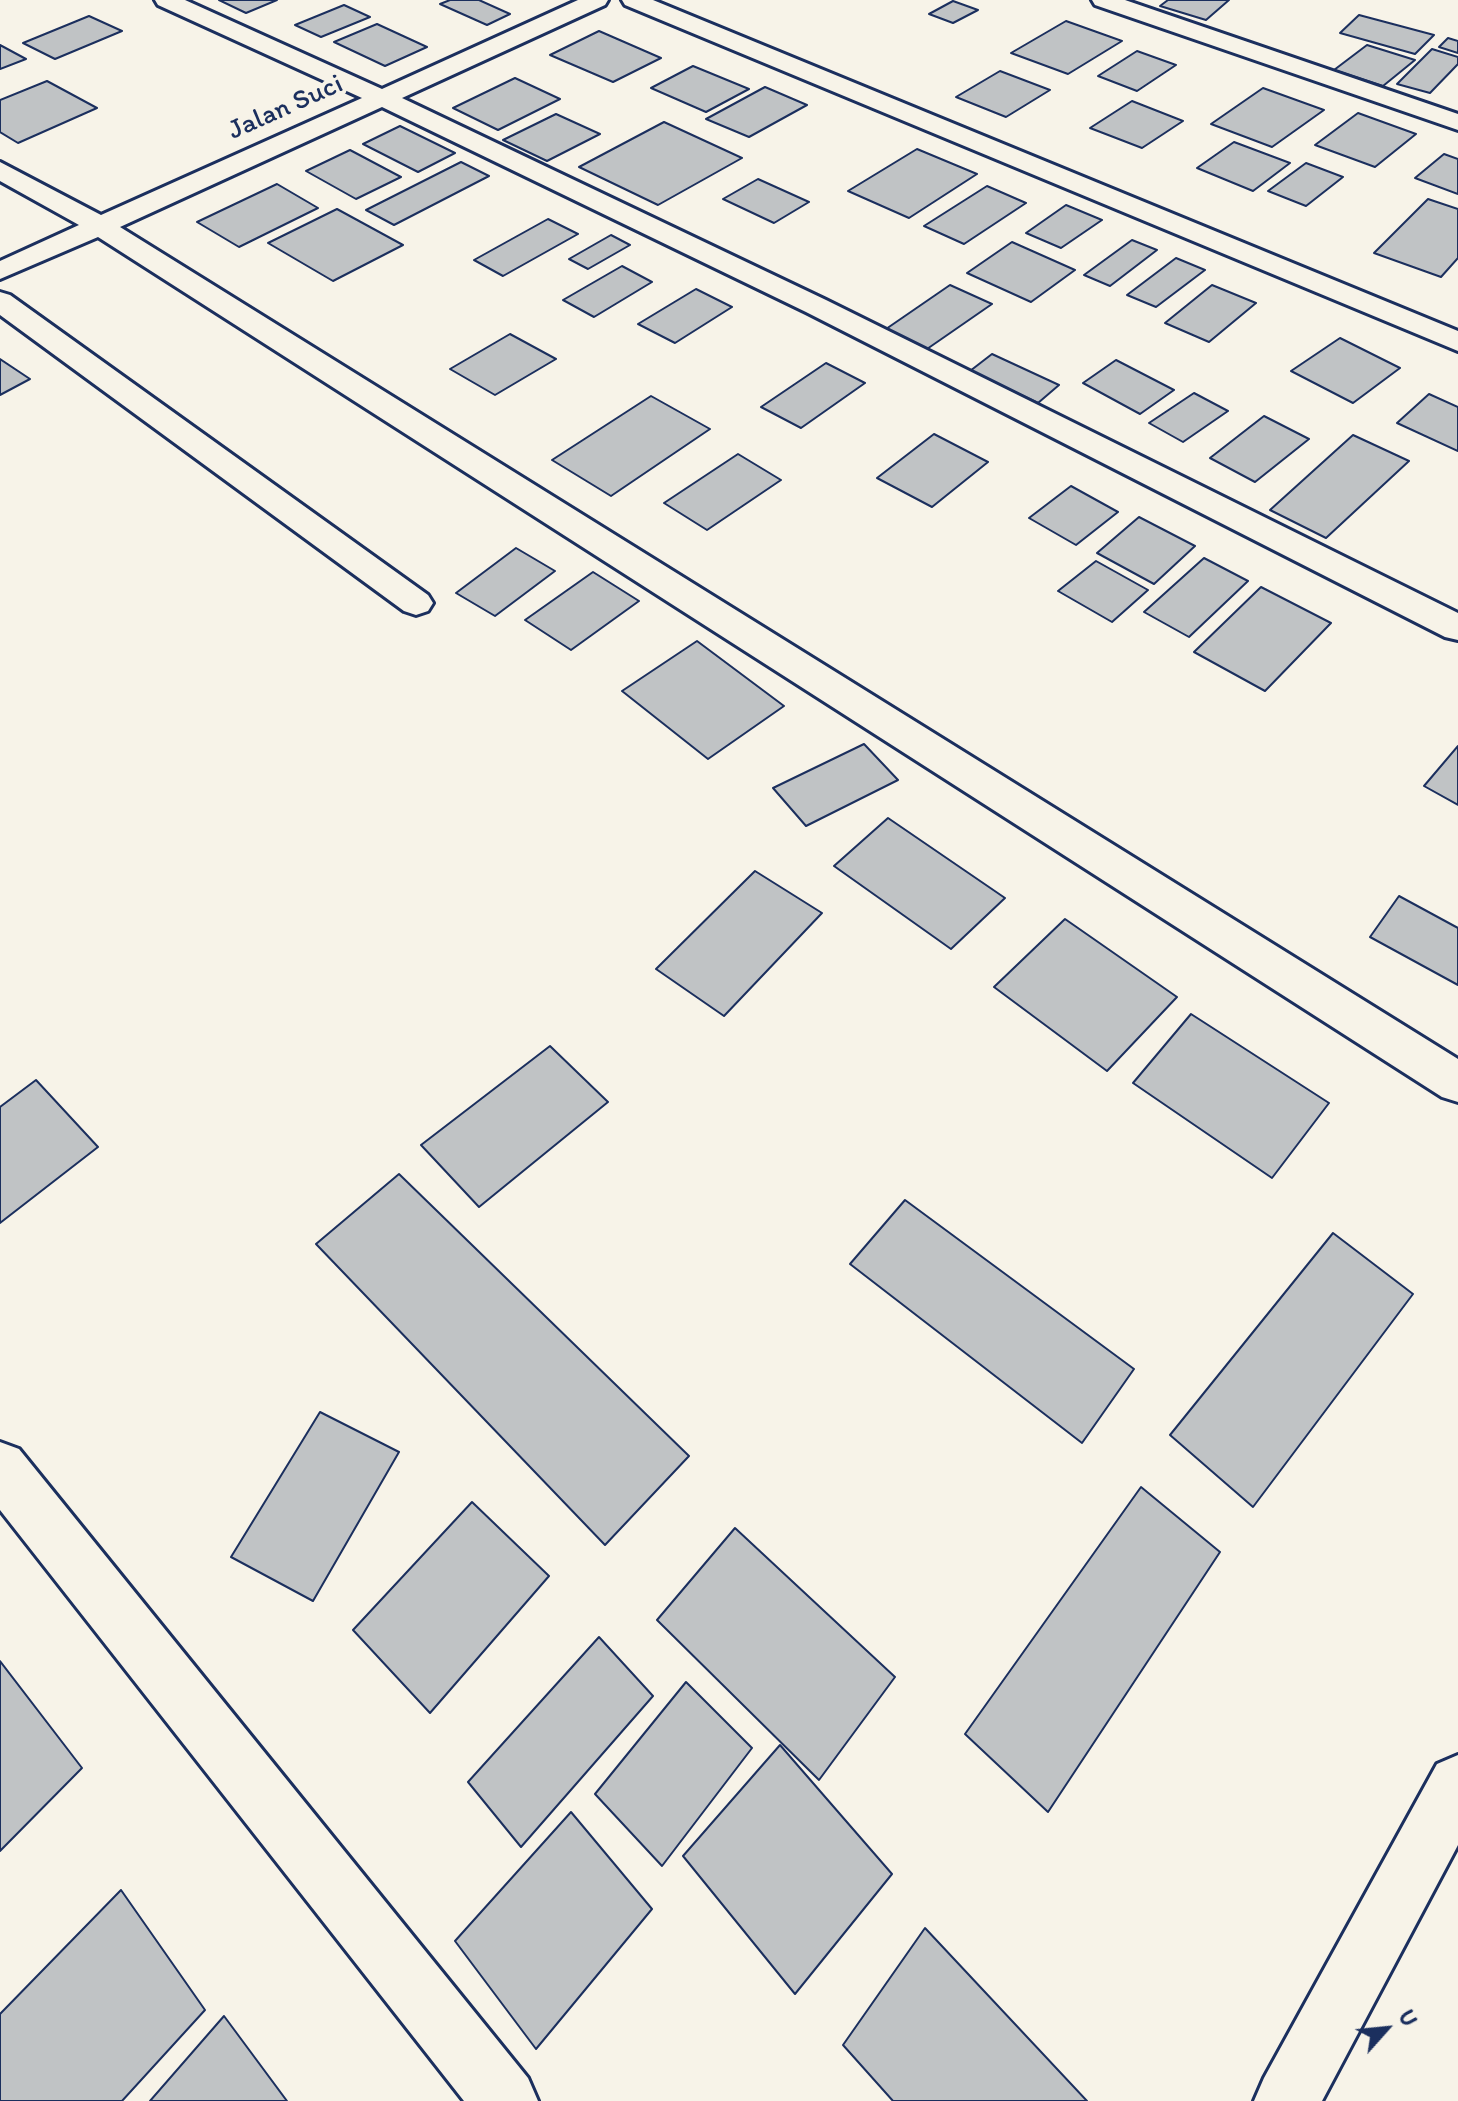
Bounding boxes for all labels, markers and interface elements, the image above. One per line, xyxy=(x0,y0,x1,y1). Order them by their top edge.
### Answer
street label: Jalan Suci xyxy=(223,68,349,148)
north arrow xyxy=(1346,1989,1426,2069)
text: U xyxy=(1392,2005,1423,2031)

